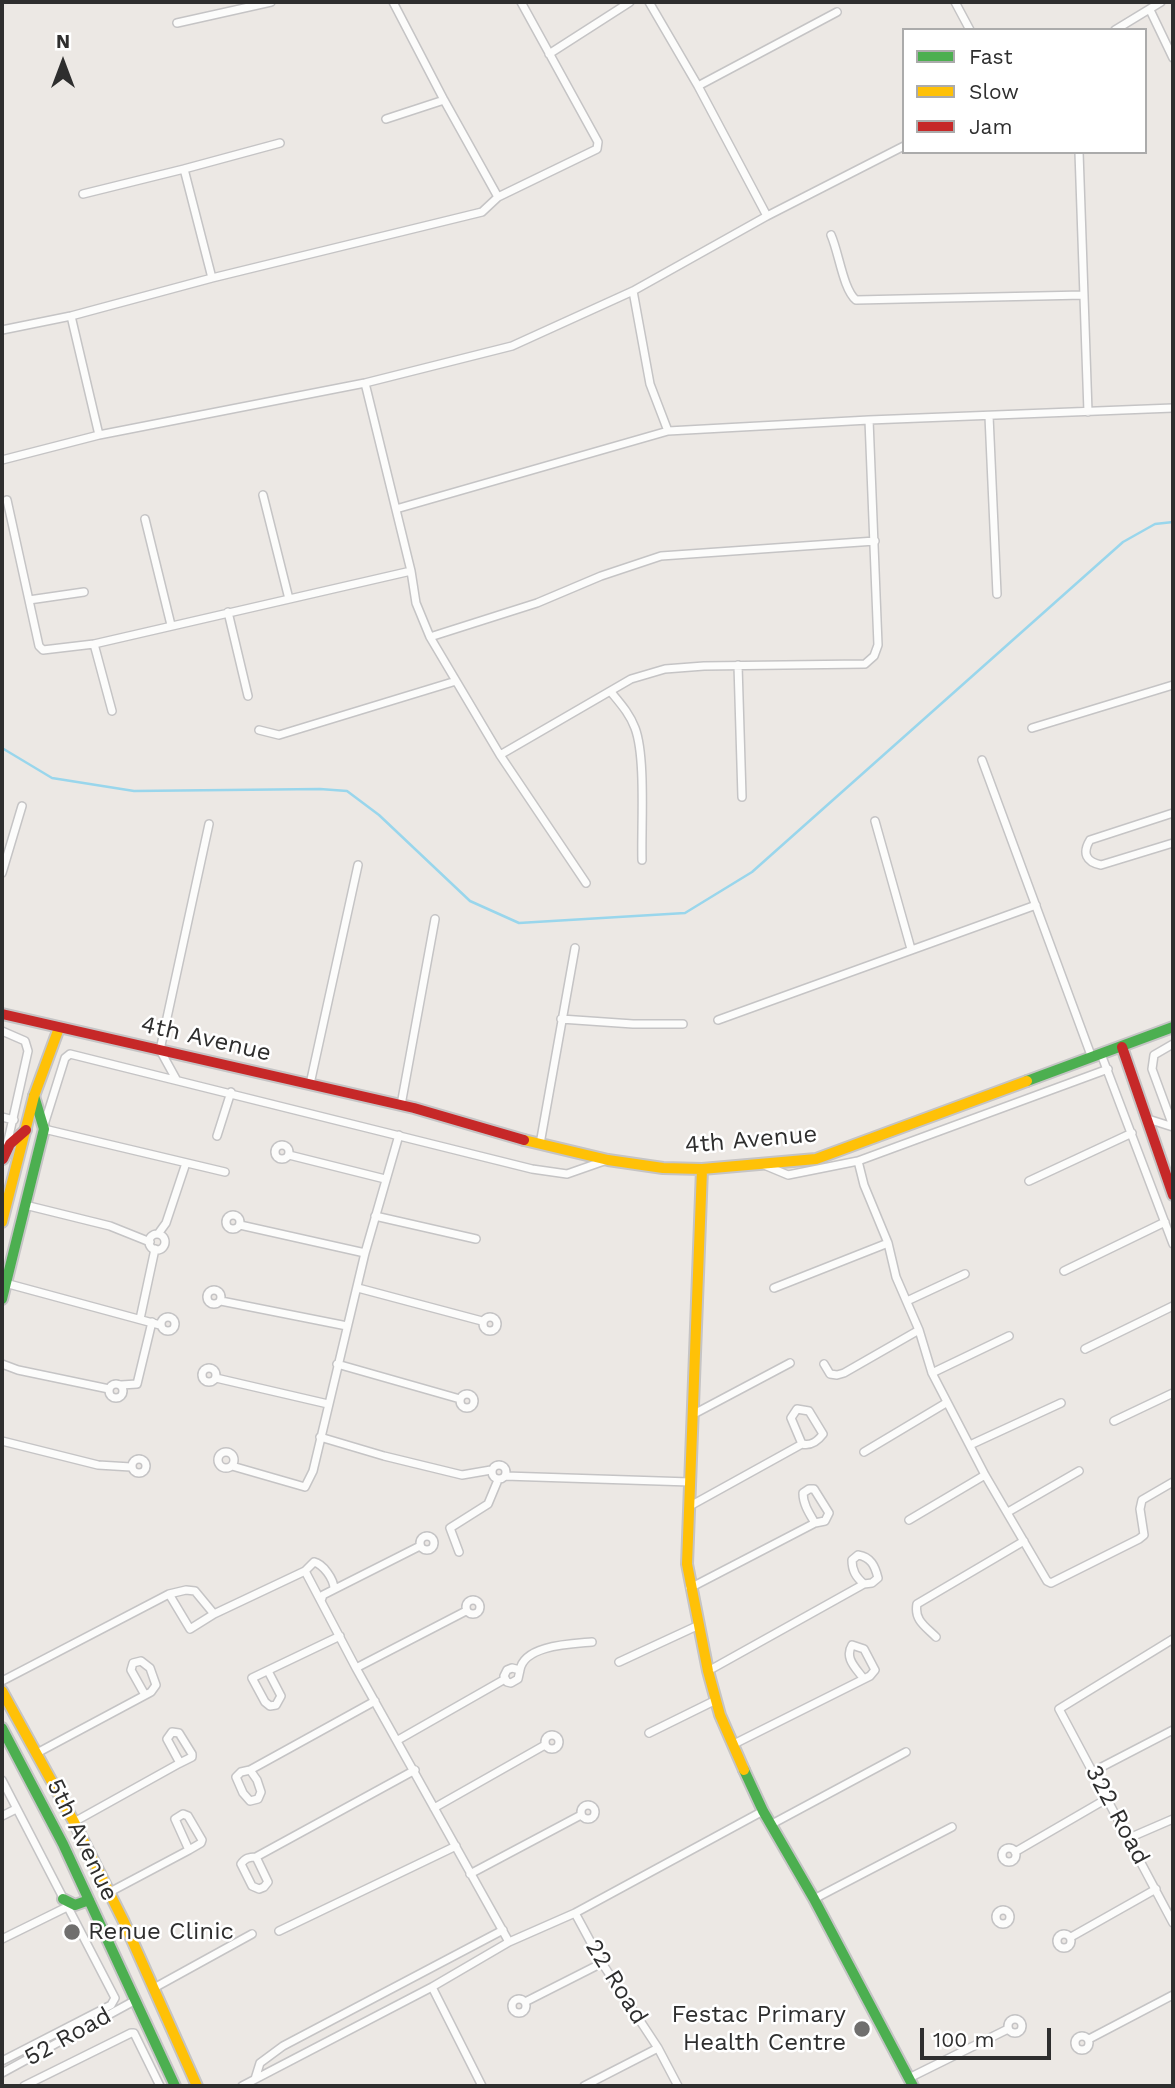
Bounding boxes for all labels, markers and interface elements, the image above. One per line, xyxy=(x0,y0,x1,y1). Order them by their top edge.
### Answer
north arrow xyxy=(28,28,98,98)
legend xyxy=(902,28,1147,154)
text: N xyxy=(56,30,70,53)
text: Fast xyxy=(969,44,1013,69)
text: Slow xyxy=(969,79,1019,104)
text: Jam xyxy=(969,114,1012,139)
street label: 4th Avenue xyxy=(138,1010,274,1068)
street label: 4th Avenue xyxy=(684,1120,818,1160)
street label: 322 Road xyxy=(1079,1760,1155,1870)
street label: 5th Avenue xyxy=(40,1774,124,1906)
place label: Renue Clinic xyxy=(88,1918,234,1946)
marker: Renue Clinic xyxy=(62,1922,82,1942)
street label: 22 Road xyxy=(579,1934,653,2030)
street label: 52 Road xyxy=(20,2001,116,2073)
place label: Festac Primary Health Centre xyxy=(671,2001,846,2057)
scale bar xyxy=(923,2014,1054,2058)
marker: Festac Primary Health Centre xyxy=(852,2019,872,2039)
text: 100 m xyxy=(933,2027,995,2052)

